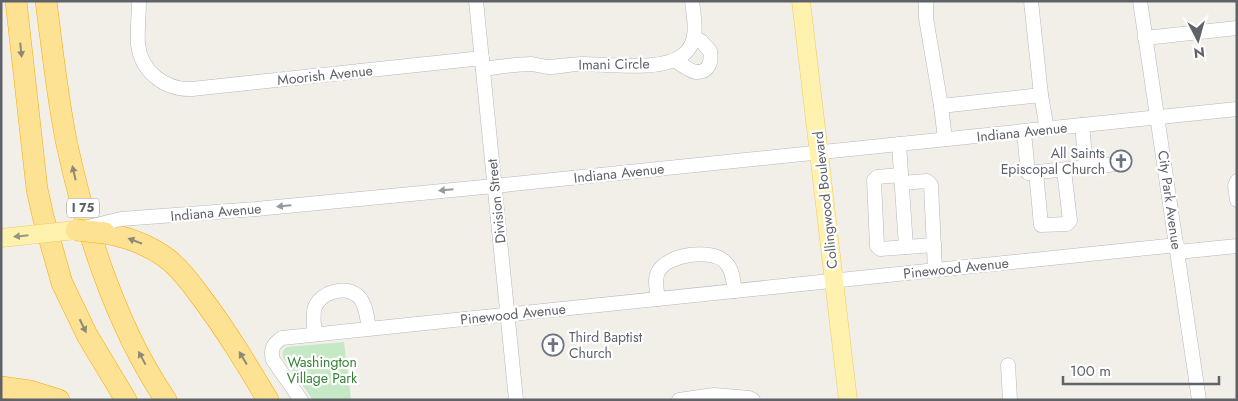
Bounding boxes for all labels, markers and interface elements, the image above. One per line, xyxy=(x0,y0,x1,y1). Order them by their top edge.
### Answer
north arrow xyxy=(1173,15,1223,65)
one-way arrow xyxy=(17,42,25,58)
text: N xyxy=(1193,42,1206,63)
street label: Imani Circle xyxy=(578,53,650,75)
street label: Moorish Avenue xyxy=(276,60,374,90)
street label: Indiana Avenue xyxy=(976,117,1068,147)
street label: Collingwood Boulevard xyxy=(808,130,842,270)
place label: All Saints Episcopal Church xyxy=(1001,143,1105,179)
church icon: All Saints Episcopal Church xyxy=(1109,149,1133,173)
street label: City Park Avenue xyxy=(1153,149,1187,251)
street label: Division Street xyxy=(482,157,510,244)
street label: Indiana Avenue xyxy=(573,158,665,188)
one-way arrow xyxy=(70,165,78,180)
one-way arrow xyxy=(438,187,454,195)
road number: I 75 xyxy=(67,198,99,218)
street label: Indiana Avenue xyxy=(170,198,262,226)
one-way arrow xyxy=(276,202,292,210)
one-way arrow xyxy=(13,232,29,240)
one-way arrow xyxy=(127,237,142,245)
street label: Pinewood Avenue xyxy=(902,253,1010,283)
street label: Pinewood Avenue xyxy=(459,299,567,329)
one-way arrow xyxy=(79,319,87,334)
place label: Third Baptist Church xyxy=(569,327,643,363)
church icon: Third Baptist Church xyxy=(541,333,565,357)
one-way arrow xyxy=(137,351,146,364)
one-way arrow xyxy=(238,352,248,365)
park label: Washington Village Park xyxy=(287,352,358,388)
scale bar xyxy=(1063,354,1219,386)
text: 100 m xyxy=(1070,360,1111,382)

